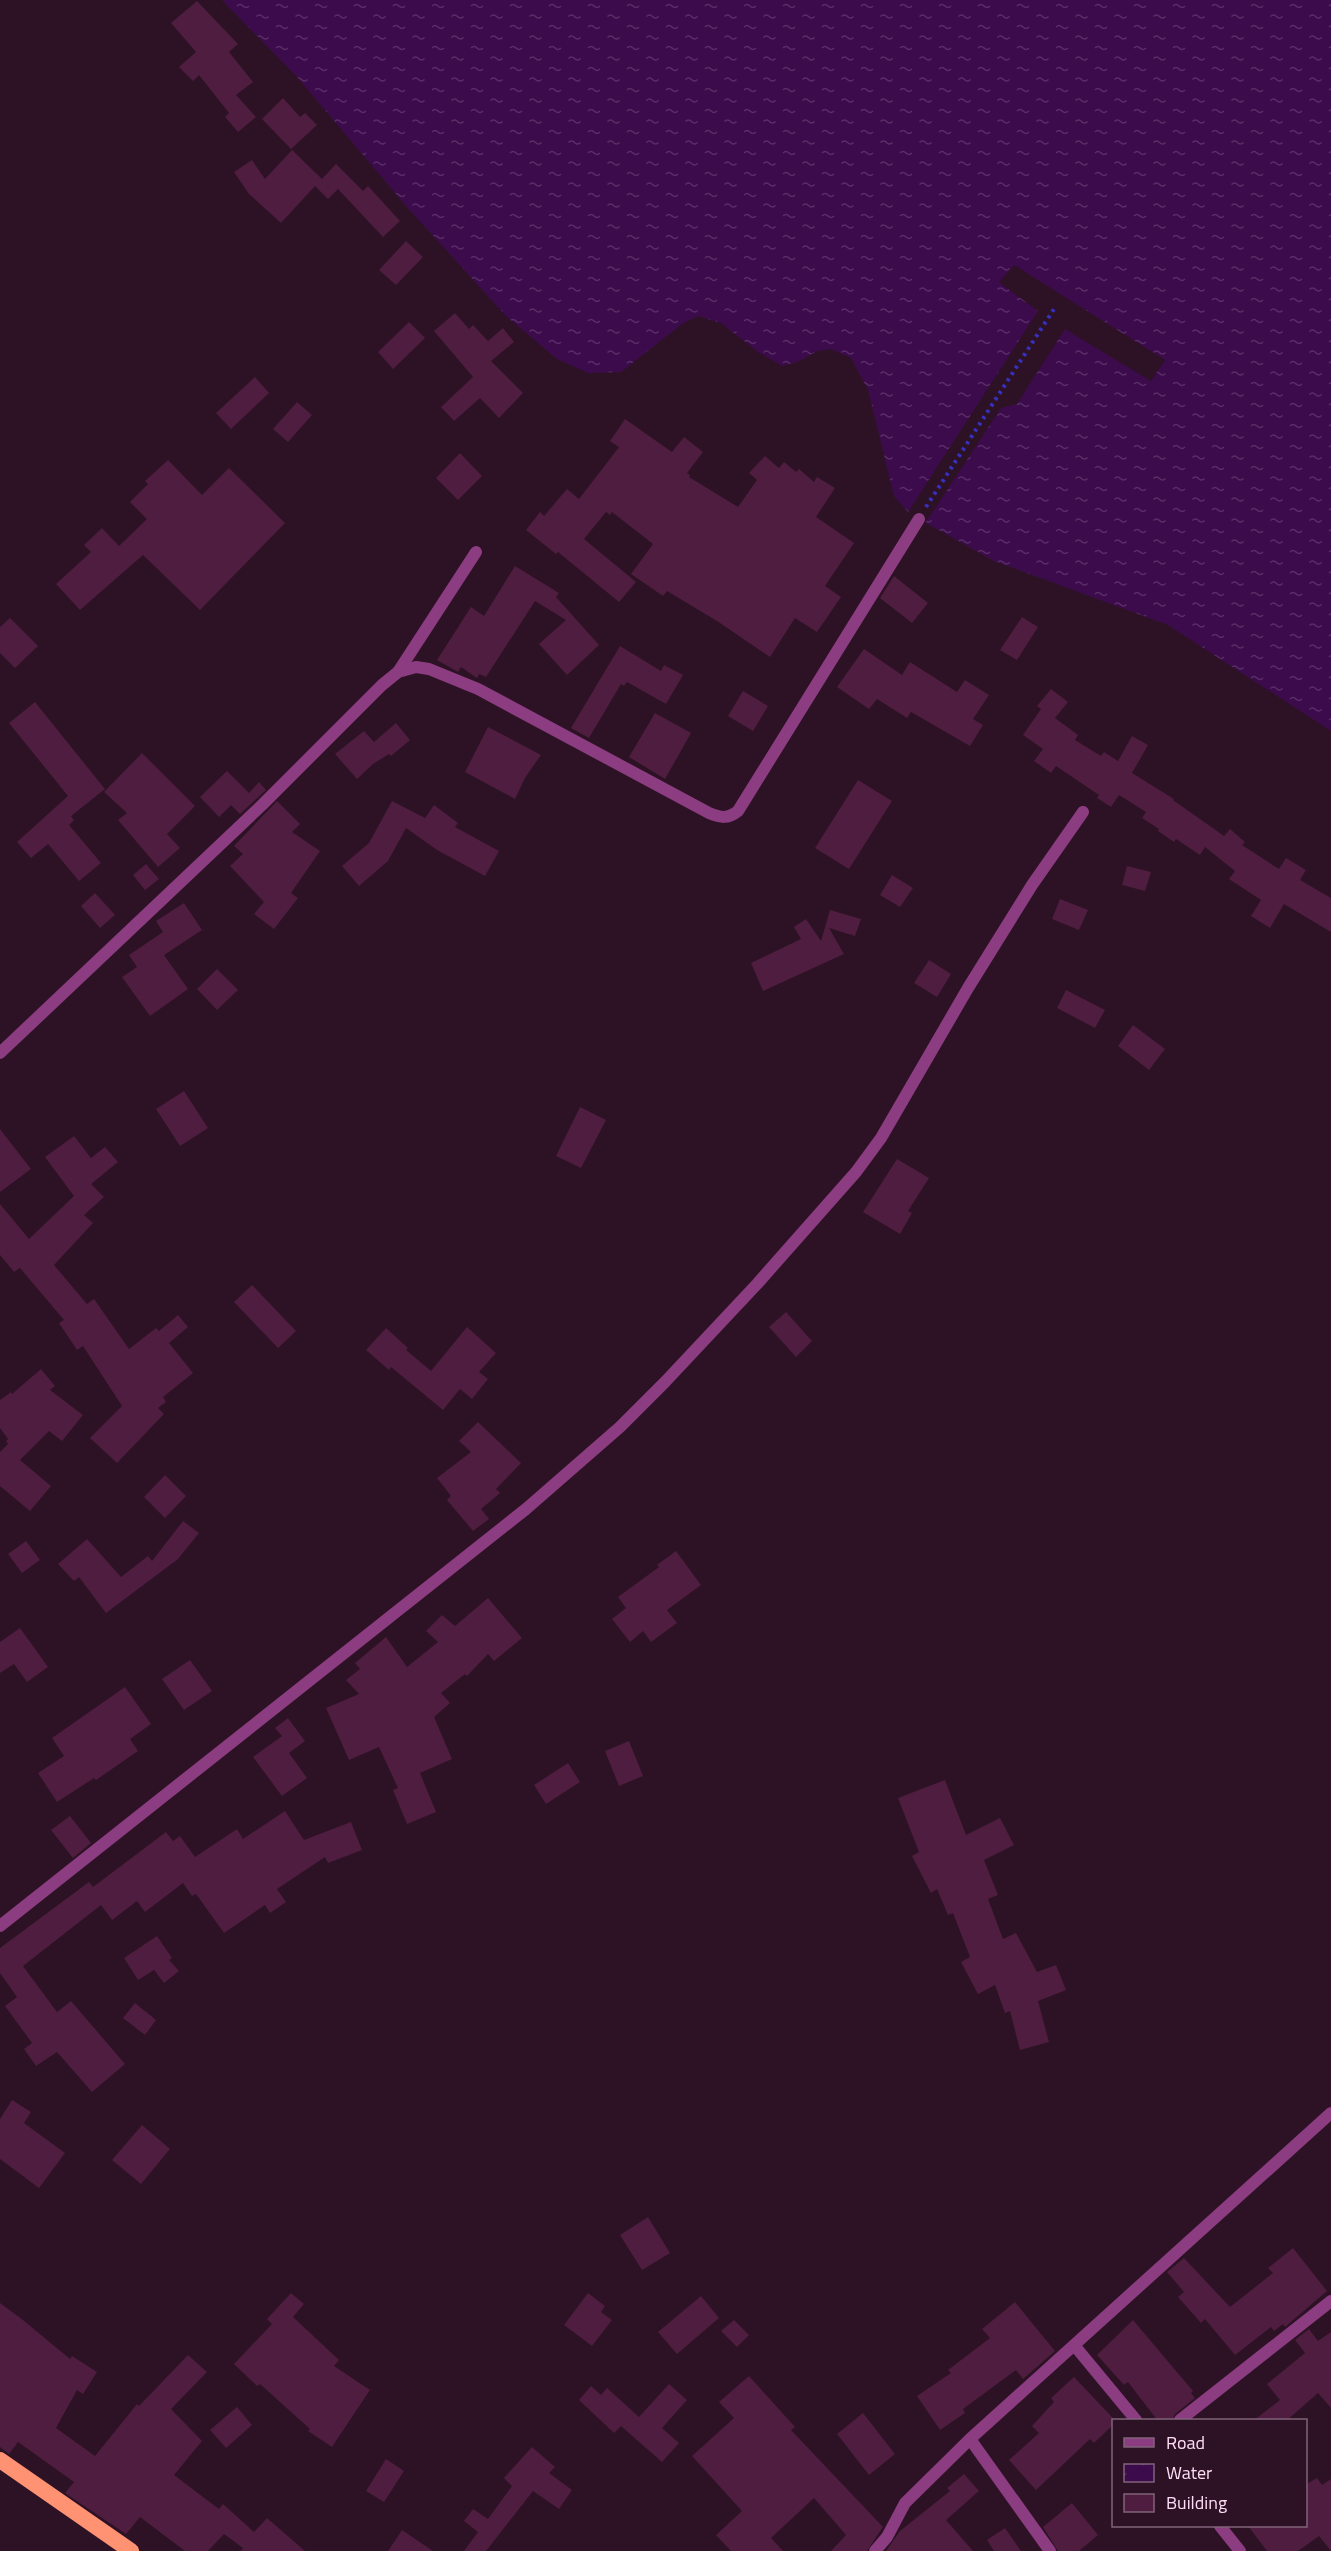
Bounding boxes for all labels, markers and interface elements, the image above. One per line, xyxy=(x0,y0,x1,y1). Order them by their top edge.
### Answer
legend xyxy=(1112,2419,1307,2527)
text: Road xyxy=(1166,2429,1205,2456)
text: Water xyxy=(1166,2459,1212,2486)
text: Building xyxy=(1166,2489,1227,2516)

